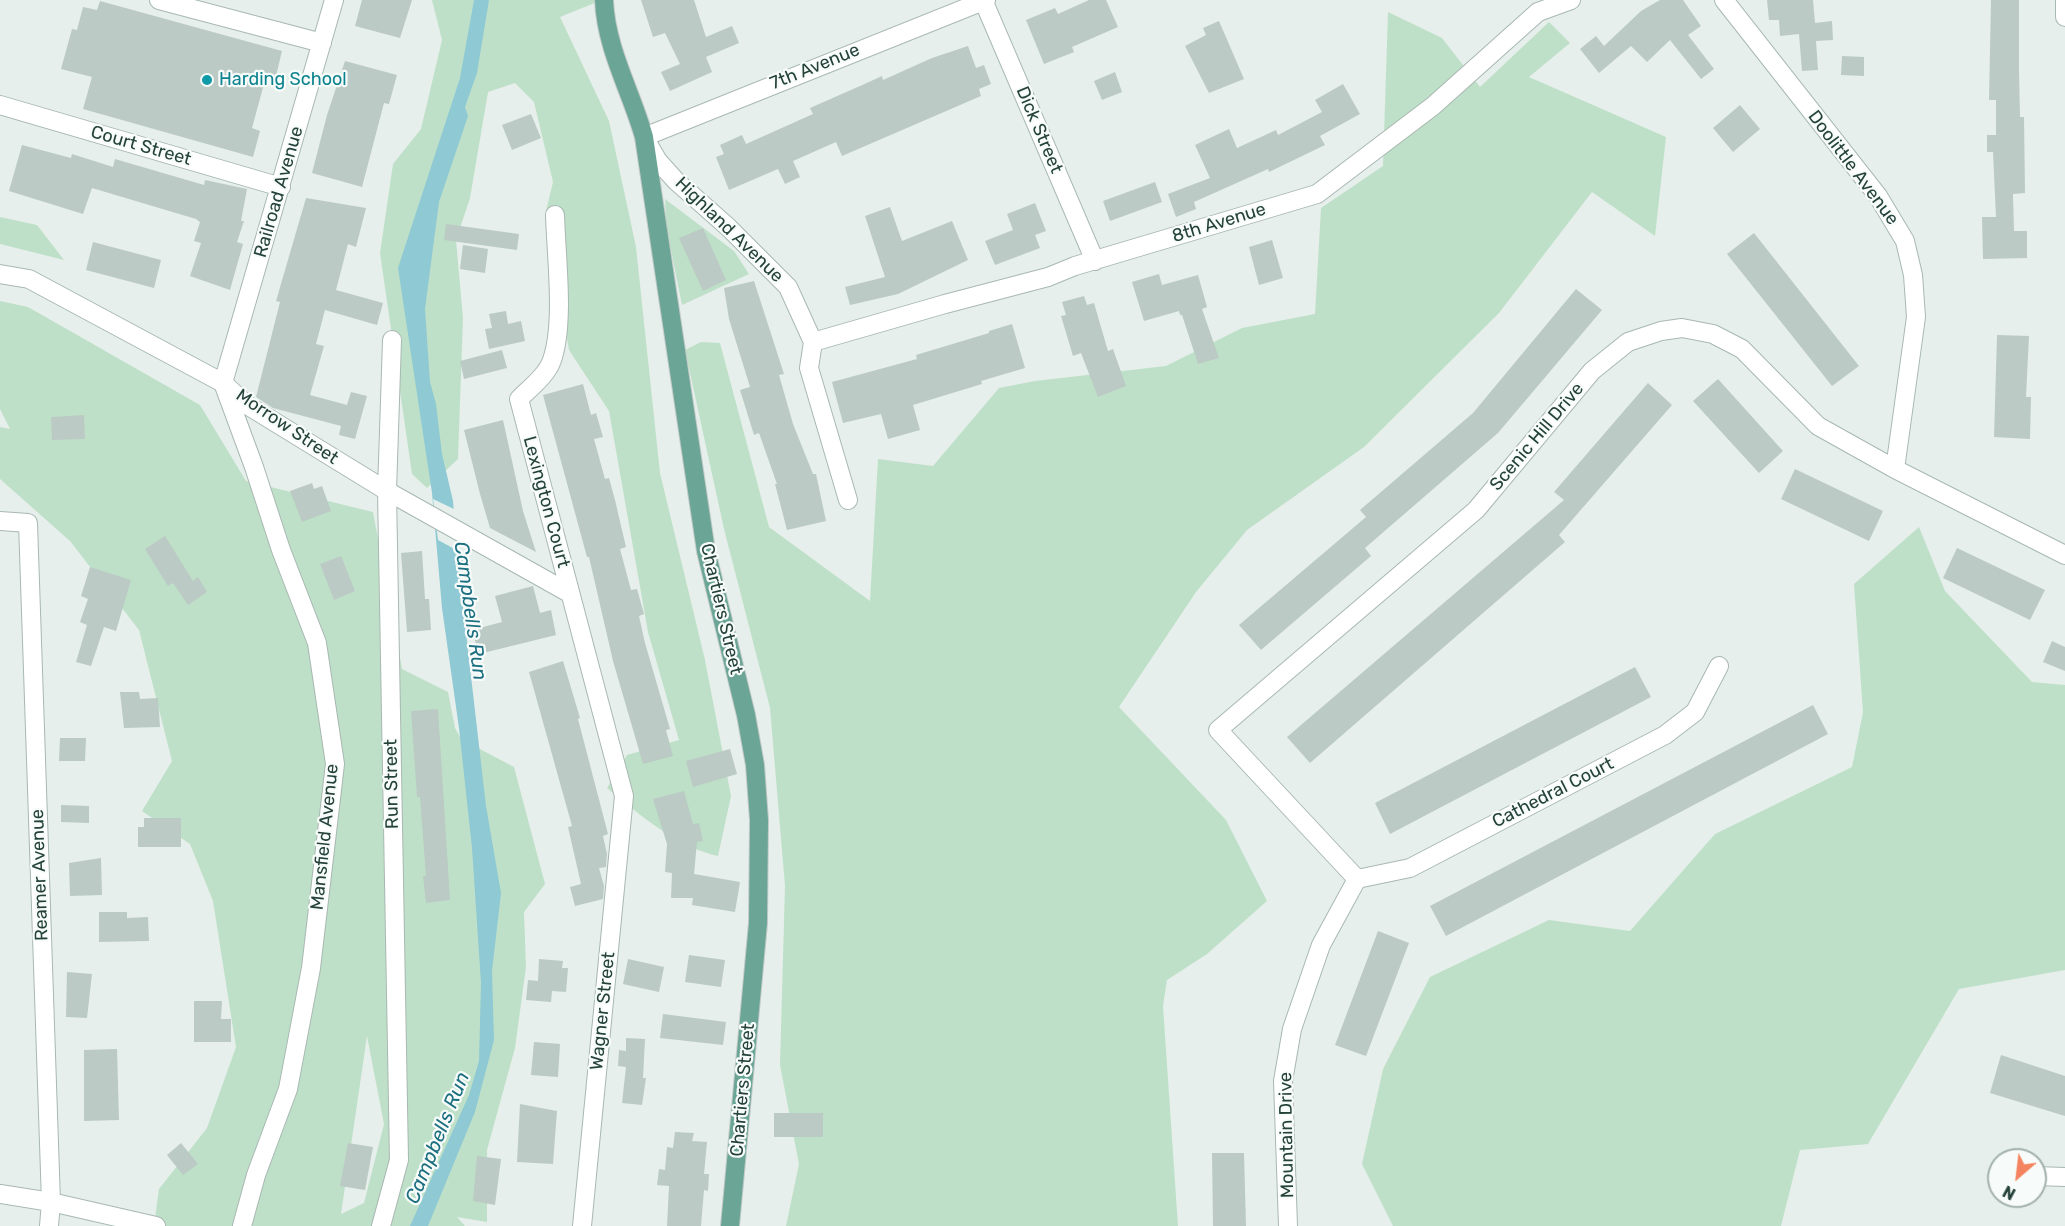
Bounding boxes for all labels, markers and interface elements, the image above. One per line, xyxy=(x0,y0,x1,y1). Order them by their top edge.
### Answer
street label: 7th Avenue xyxy=(767,39,863,95)
place label: Harding School xyxy=(219,69,347,91)
marker: Harding School xyxy=(200,73,214,87)
street label: Dick Street xyxy=(1011,83,1067,177)
street label: Doolittle Avenue xyxy=(1803,106,1903,230)
street label: Court Street xyxy=(88,121,194,171)
street label: Railroad Avenue xyxy=(250,124,308,260)
street label: Highland Avenue xyxy=(670,173,788,287)
street label: 8th Avenue xyxy=(1170,199,1268,247)
street label: Scenic Hill Drive xyxy=(1485,379,1589,495)
street label: Morrow Street xyxy=(232,385,342,469)
street label: Lexington Court xyxy=(518,434,574,570)
water label: Campbells Run xyxy=(448,540,492,682)
street label: Chartiers Street xyxy=(695,541,747,677)
street label: Run Street xyxy=(380,739,404,829)
street label: Cathedral Court xyxy=(1489,753,1617,833)
street label: Mansfield Avenue xyxy=(307,763,343,911)
street label: Reamer Avenue xyxy=(27,809,53,941)
street label: Wagner Street xyxy=(586,951,620,1071)
street label: Chartiers Street xyxy=(726,1022,760,1158)
water label: Campbells Run xyxy=(401,1069,475,1207)
street label: Mountain Drive xyxy=(1275,1072,1299,1198)
north arrow xyxy=(1987,1148,2047,1208)
text: N xyxy=(2000,1181,2019,1204)

